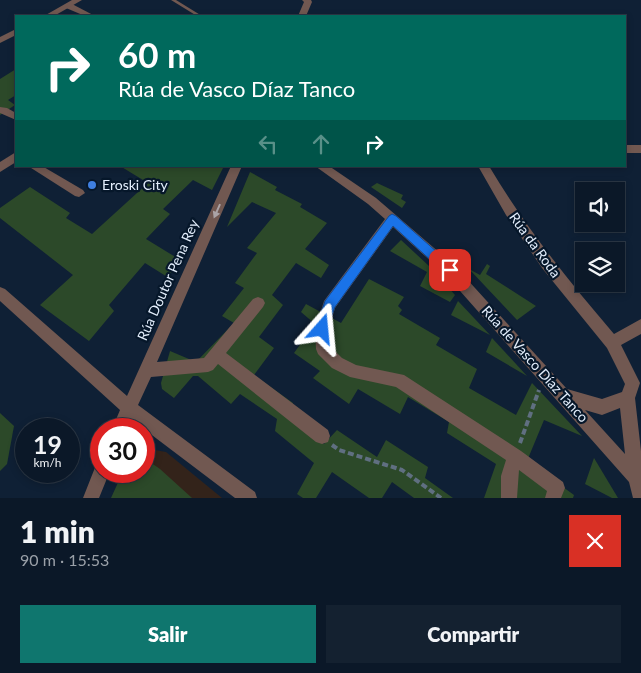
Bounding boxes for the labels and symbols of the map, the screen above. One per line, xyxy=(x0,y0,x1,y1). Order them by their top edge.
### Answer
place label: Eroski City xyxy=(102,176,168,193)
marker: Eroski City xyxy=(86,179,98,191)
one-way arrow xyxy=(212,204,220,218)
street label: Rúa da Roda xyxy=(506,209,565,281)
street label: Rúa Doutor Pena Rey xyxy=(133,216,202,343)
pin xyxy=(429,249,471,291)
position arrow xyxy=(295,302,347,354)
street label: Rúa de Vasco Díaz Tanco xyxy=(479,302,592,425)
speed limit sign: 30 xyxy=(90,418,155,483)

